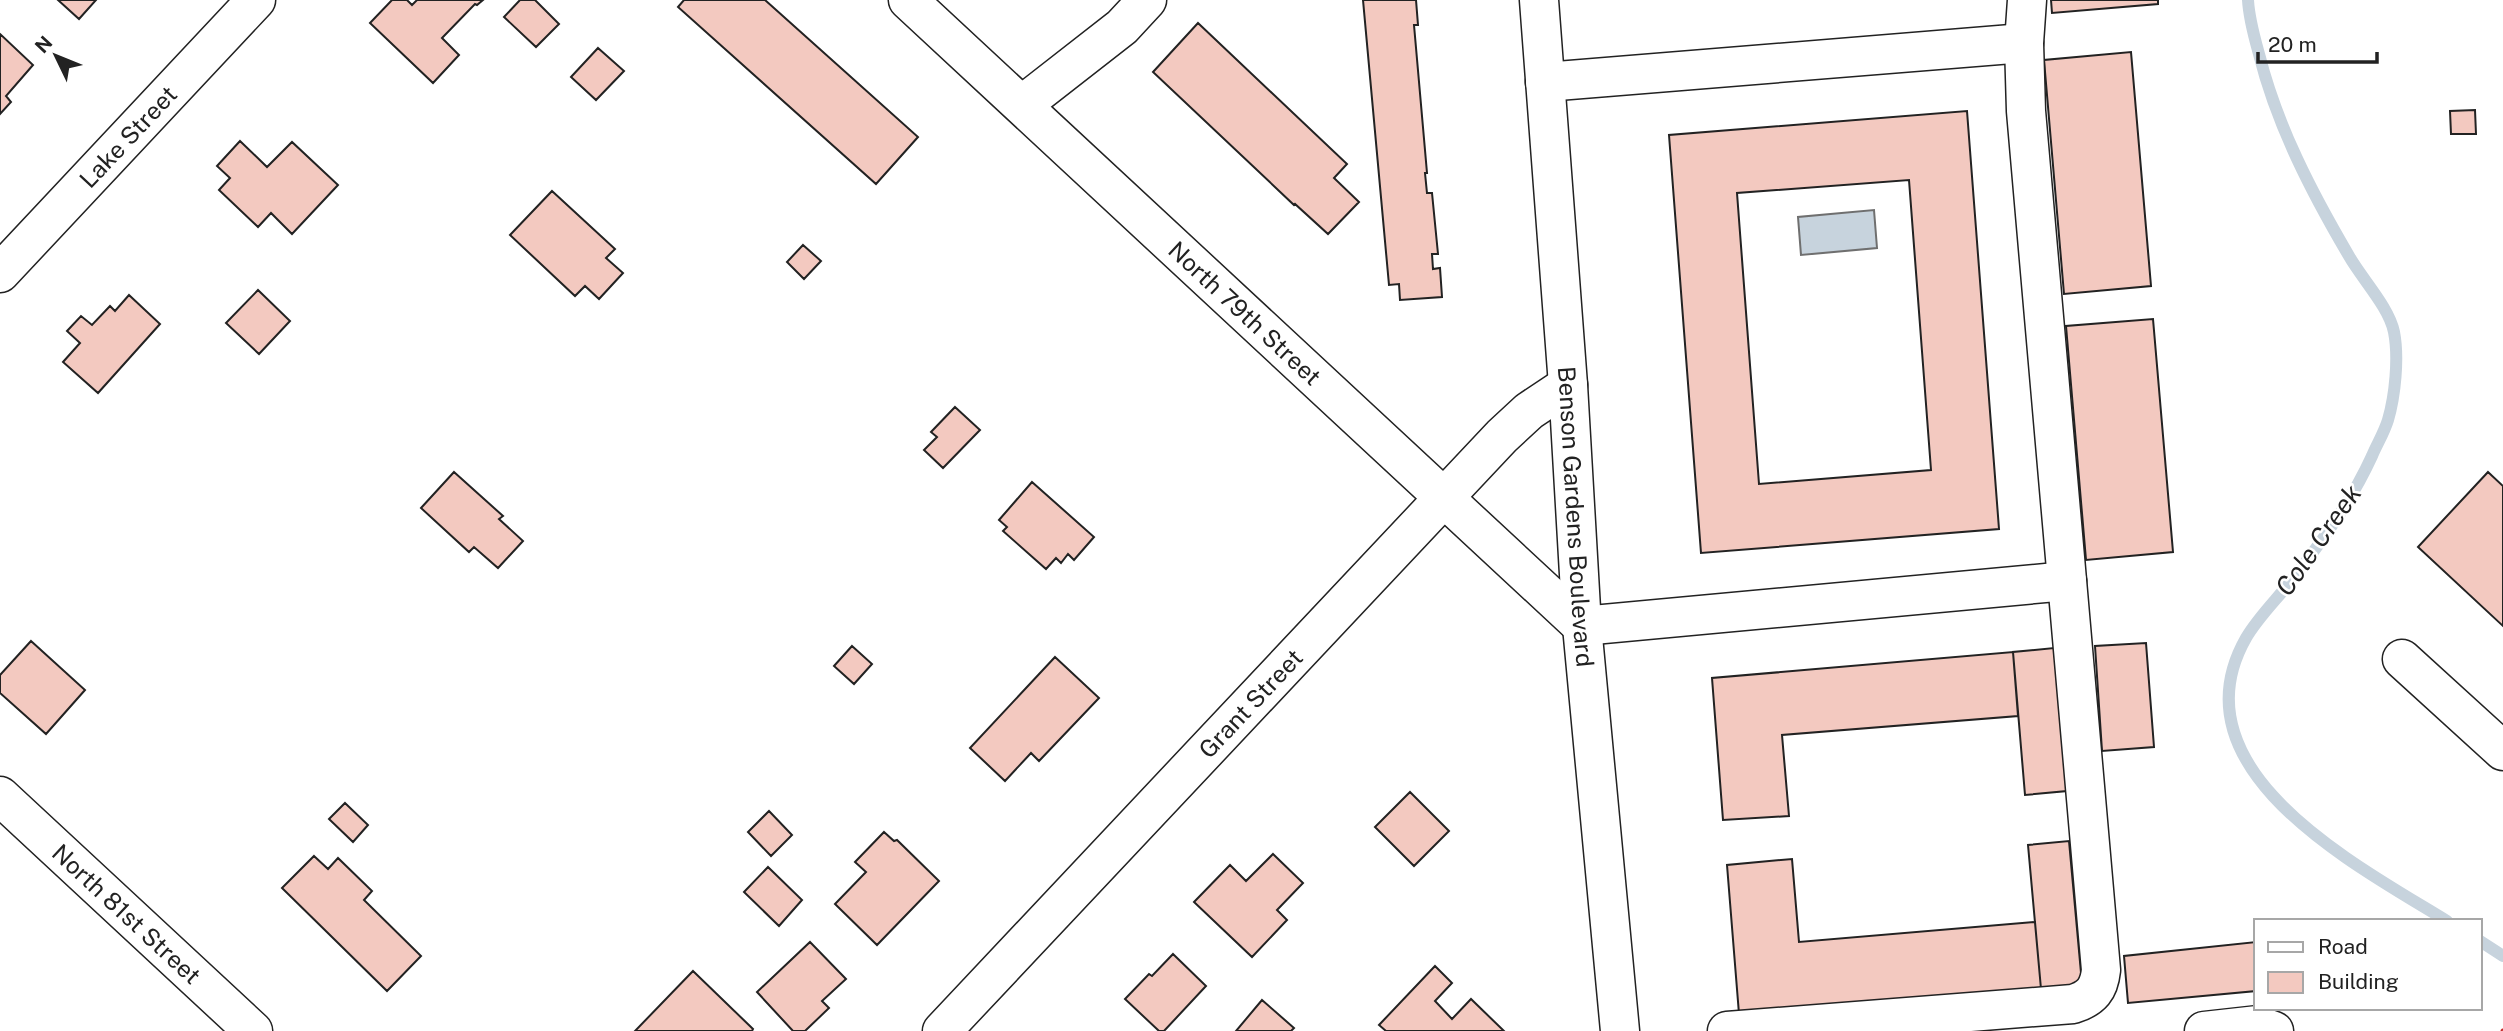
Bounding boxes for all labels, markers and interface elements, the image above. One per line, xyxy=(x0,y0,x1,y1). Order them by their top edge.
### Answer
north arrow xyxy=(21,21,91,91)
scale bar xyxy=(2258,21,2377,65)
text: N xyxy=(30,31,57,57)
text: 20 m xyxy=(2268,32,2317,57)
street label: Lake Street xyxy=(74,80,182,193)
street label: North 79th Street xyxy=(1163,236,1327,391)
street label: Benson Gardens Boulevard xyxy=(1553,365,1600,668)
water label: Cole Creek xyxy=(2269,479,2367,601)
street label: Grant Street xyxy=(1193,643,1308,763)
street label: North 81st Street xyxy=(47,838,207,989)
legend xyxy=(2254,919,2482,1010)
text: Road xyxy=(2318,934,2368,959)
text: Building xyxy=(2318,969,2399,994)

